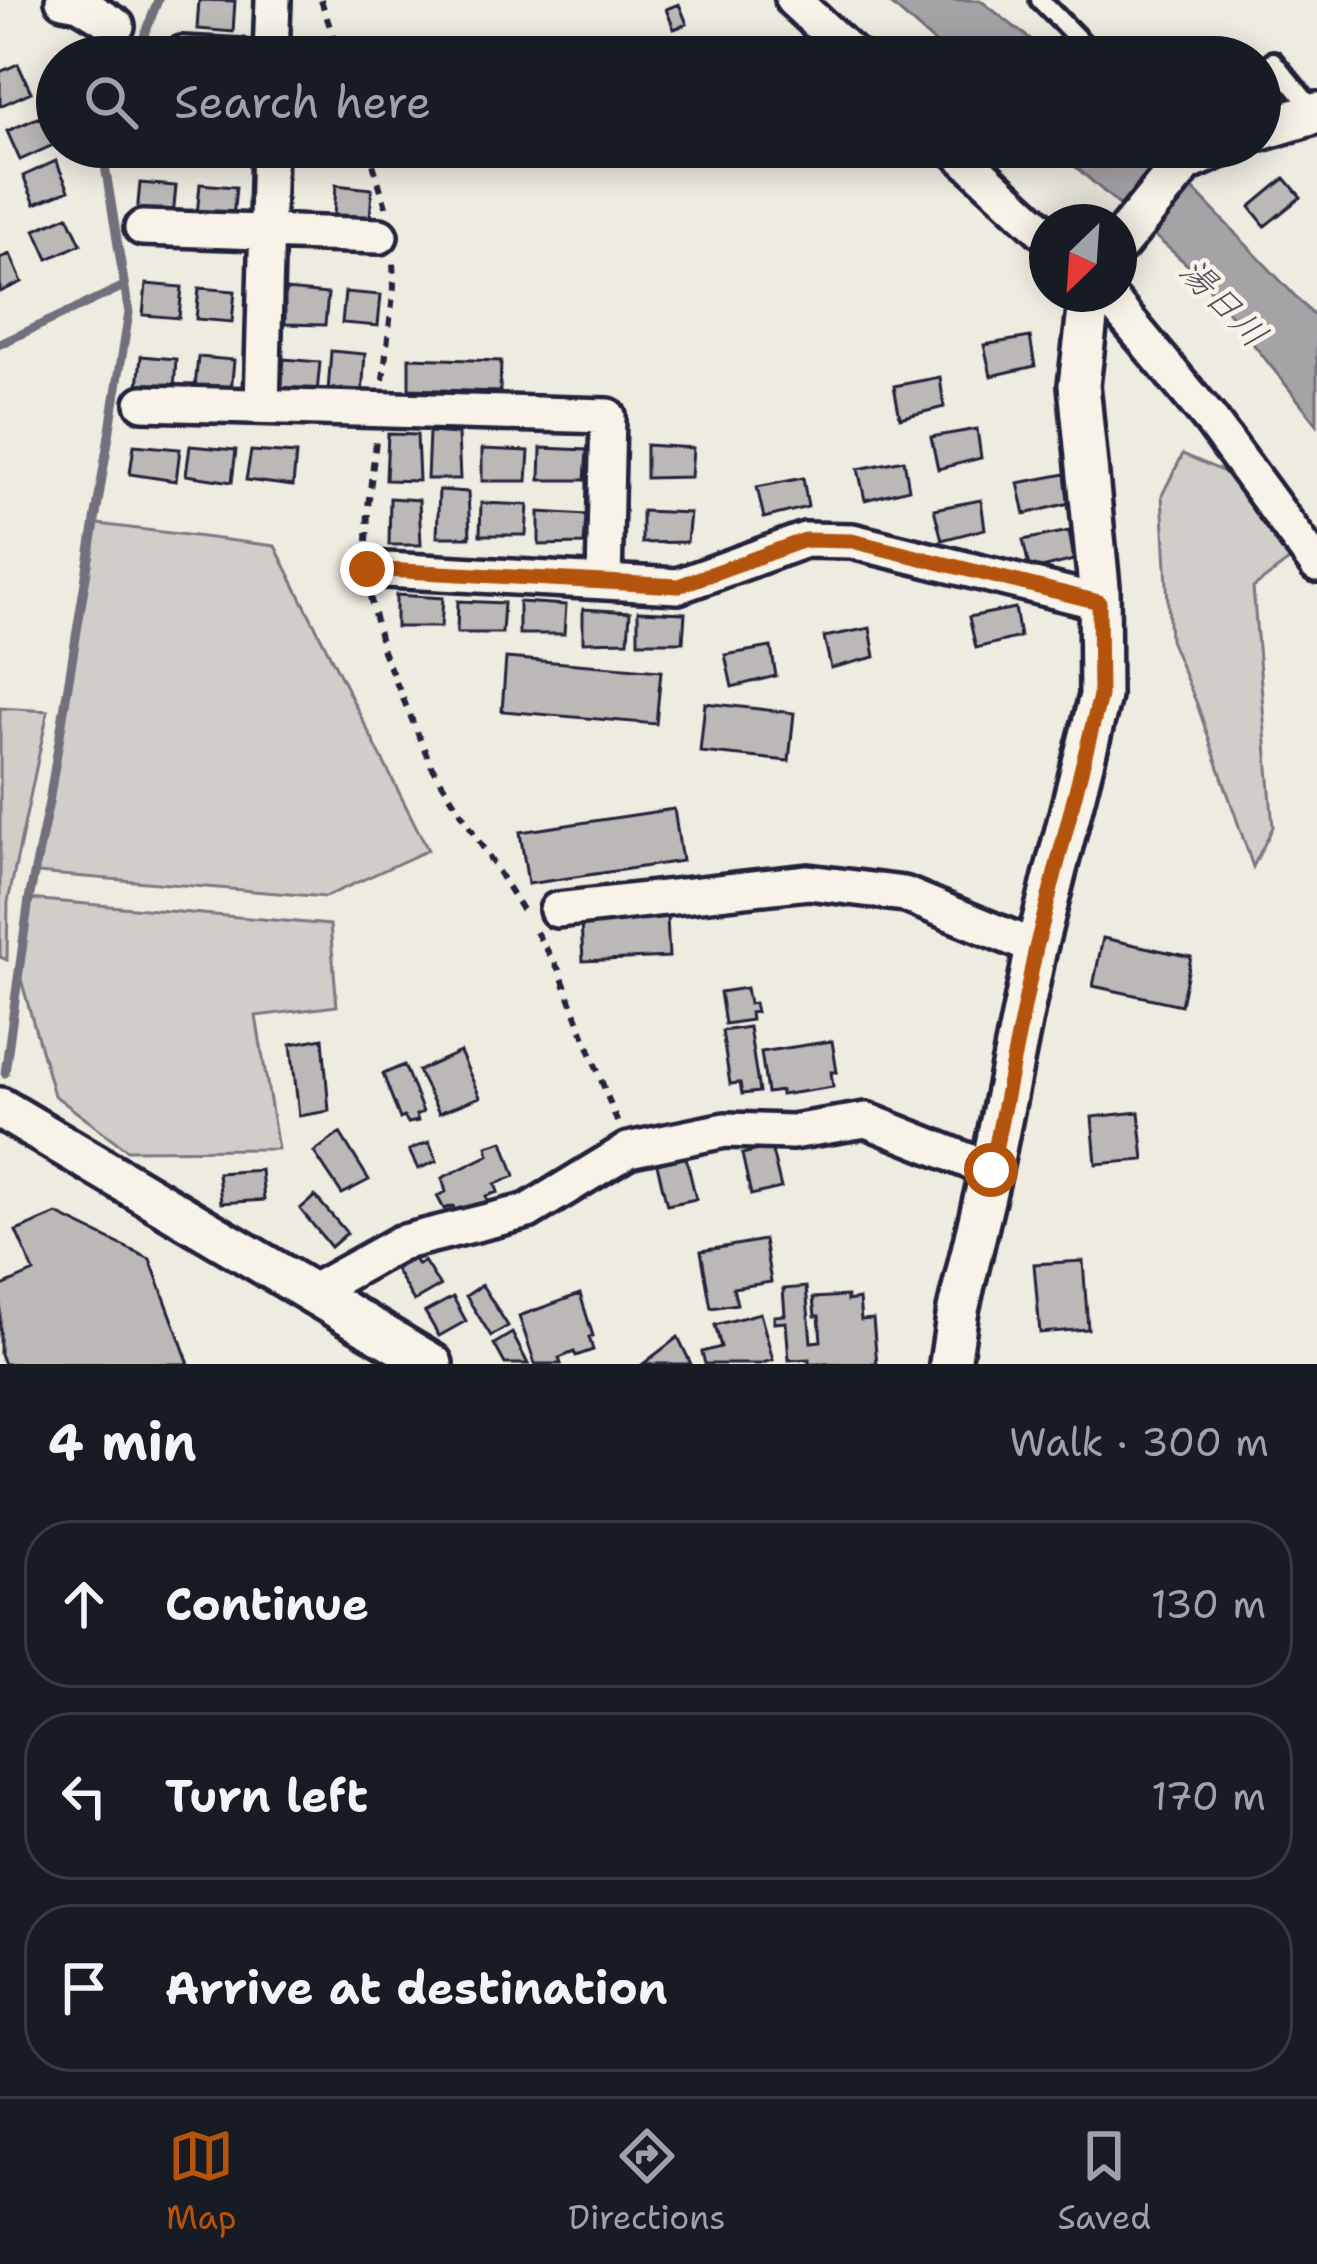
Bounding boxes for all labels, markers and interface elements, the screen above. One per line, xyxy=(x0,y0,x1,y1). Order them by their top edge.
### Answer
search box xyxy=(36,36,1281,168)
icon: search xyxy=(78,69,144,135)
text: Search here xyxy=(174,72,431,132)
north arrow xyxy=(1029,204,1137,312)
water label: 湯日川 xyxy=(1168,246,1279,358)
route end xyxy=(340,542,394,596)
route start xyxy=(964,1143,1018,1197)
text: 4 min xyxy=(48,1408,197,1476)
text: Walk · 300 m xyxy=(1009,1416,1269,1468)
icon: ahead xyxy=(51,1571,117,1637)
text: Continue xyxy=(165,1574,369,1634)
text: 130 m xyxy=(1151,1578,1266,1630)
icon: left xyxy=(51,1763,117,1829)
text: Turn left xyxy=(165,1766,368,1826)
text: 170 m xyxy=(1151,1770,1266,1822)
icon: arrive xyxy=(51,1955,117,2021)
text: Arrive at destination xyxy=(165,1958,668,2018)
tab: Map xyxy=(166,2123,237,2240)
tab: Directions xyxy=(568,2123,726,2240)
tab: Saved xyxy=(1057,2123,1151,2240)

